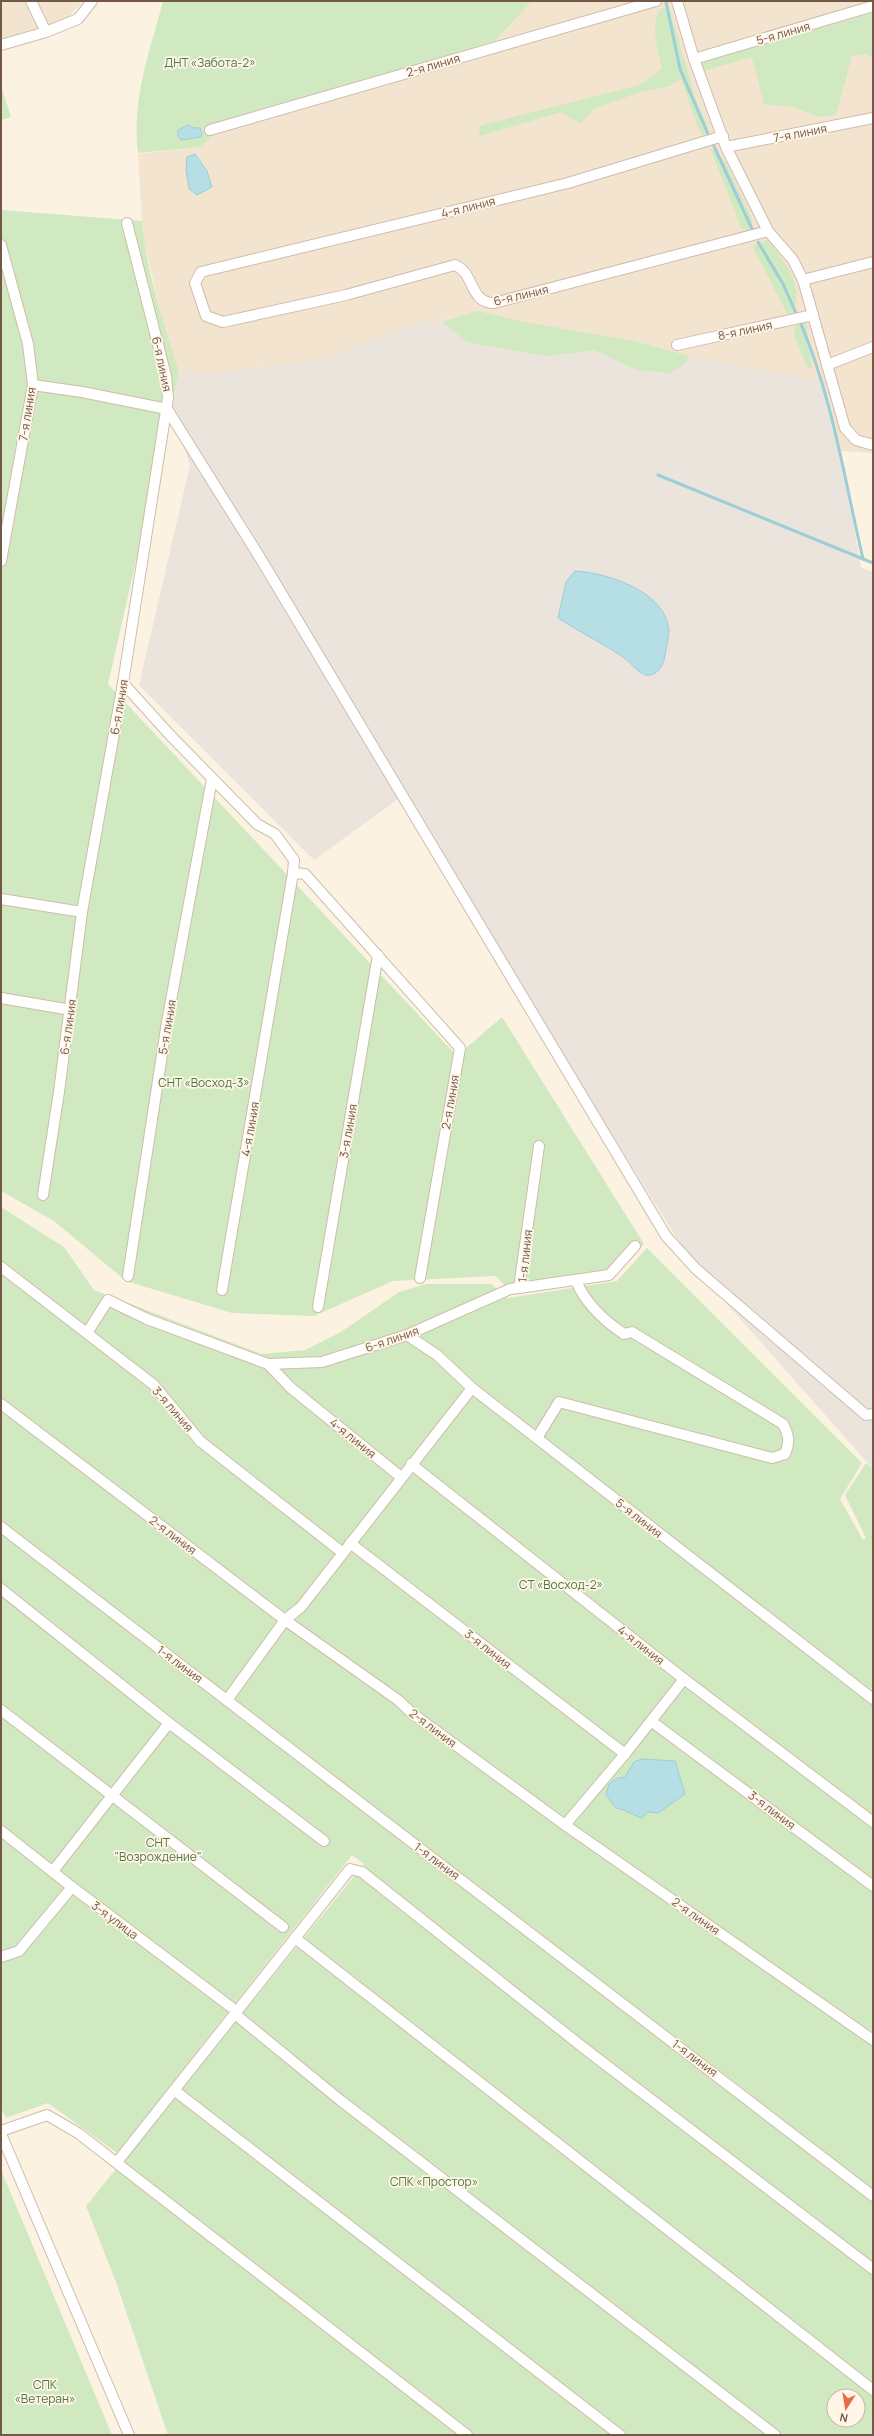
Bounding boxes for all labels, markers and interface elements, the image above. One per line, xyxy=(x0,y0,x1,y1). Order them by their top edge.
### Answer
street label: 5-я линия xyxy=(754,17,812,49)
street label: 2-я линия xyxy=(404,49,462,81)
park label: ДНТ «Забота-2» xyxy=(164,54,256,71)
street label: 7-я линия xyxy=(772,119,828,147)
street label: 4-я линия xyxy=(439,192,497,222)
street label: 6-я линия xyxy=(492,280,550,310)
street label: 8-я линия xyxy=(716,316,774,344)
street label: 6-я линия xyxy=(148,335,176,393)
street label: 7-я линия xyxy=(14,386,40,442)
street label: 6-я линия xyxy=(106,678,132,736)
street label: 6-я линия xyxy=(56,998,80,1056)
street label: 5-я линия xyxy=(154,998,180,1056)
street label: 2-я линия xyxy=(437,1073,463,1131)
park label: СНТ «Восход-3» xyxy=(158,1074,250,1091)
street label: 4-я линия xyxy=(237,1100,263,1158)
street label: 3-я линия xyxy=(335,1102,361,1160)
street label: 1-я линия xyxy=(514,1229,536,1283)
street label: 6-я линия xyxy=(363,1322,421,1356)
street label: 3-я линия xyxy=(149,1383,197,1435)
street label: 4-я линия xyxy=(326,1414,380,1462)
street label: 5-я линия xyxy=(612,1494,666,1542)
street label: 2-я линия xyxy=(146,1512,200,1558)
park label: СТ «Восход-2» xyxy=(519,1576,603,1593)
street label: 4-я линия xyxy=(614,1621,668,1669)
street label: 3-я линия xyxy=(461,1625,515,1673)
street label: 1-я линия xyxy=(154,1641,206,1687)
street label: 2-я линия xyxy=(406,1705,460,1751)
street label: 3-я линия xyxy=(745,1787,799,1833)
park label: СНТ "Возрождение" xyxy=(114,1834,202,1865)
street label: 1-я линия xyxy=(411,1838,463,1884)
street label: 2-я линия xyxy=(669,1893,723,1939)
street label: 3-я улица xyxy=(88,1897,142,1943)
street label: 1-я линия xyxy=(669,2035,721,2081)
park label: СПК «Простор» xyxy=(390,2173,478,2190)
park label: СПК «Ветеран» xyxy=(14,2376,76,2407)
north arrow xyxy=(826,2388,866,2428)
text: N xyxy=(838,2410,849,2426)

